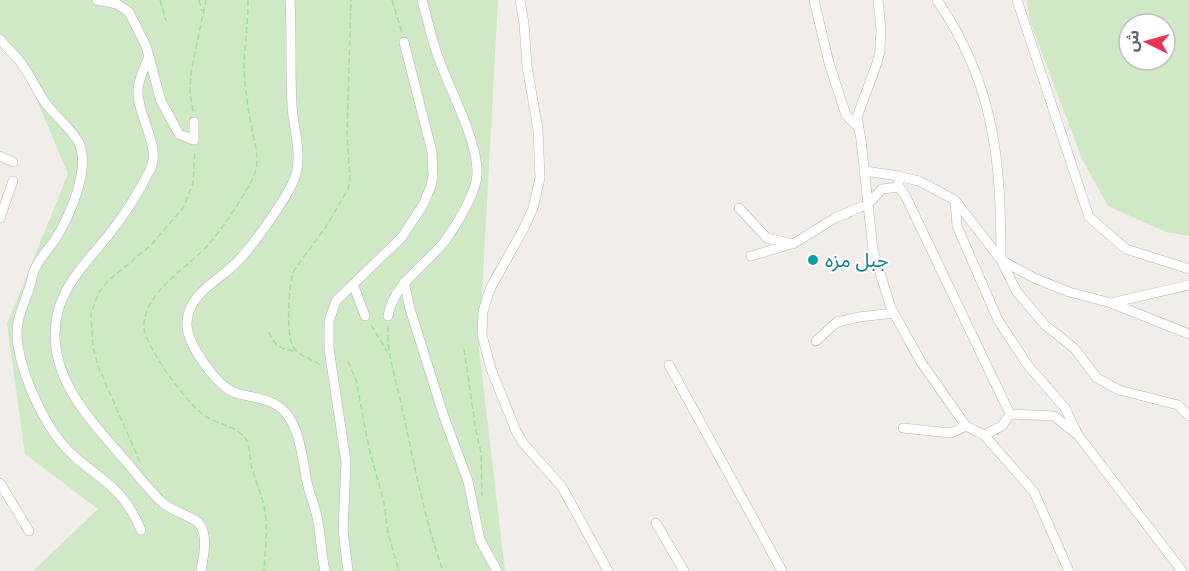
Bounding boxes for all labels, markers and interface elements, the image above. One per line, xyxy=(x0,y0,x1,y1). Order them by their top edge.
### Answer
north arrow xyxy=(1117,12,1177,72)
text: ش xyxy=(1122,29,1143,52)
place label: جبل مزه xyxy=(825,248,889,272)
marker: جبل مزه xyxy=(806,253,820,267)

